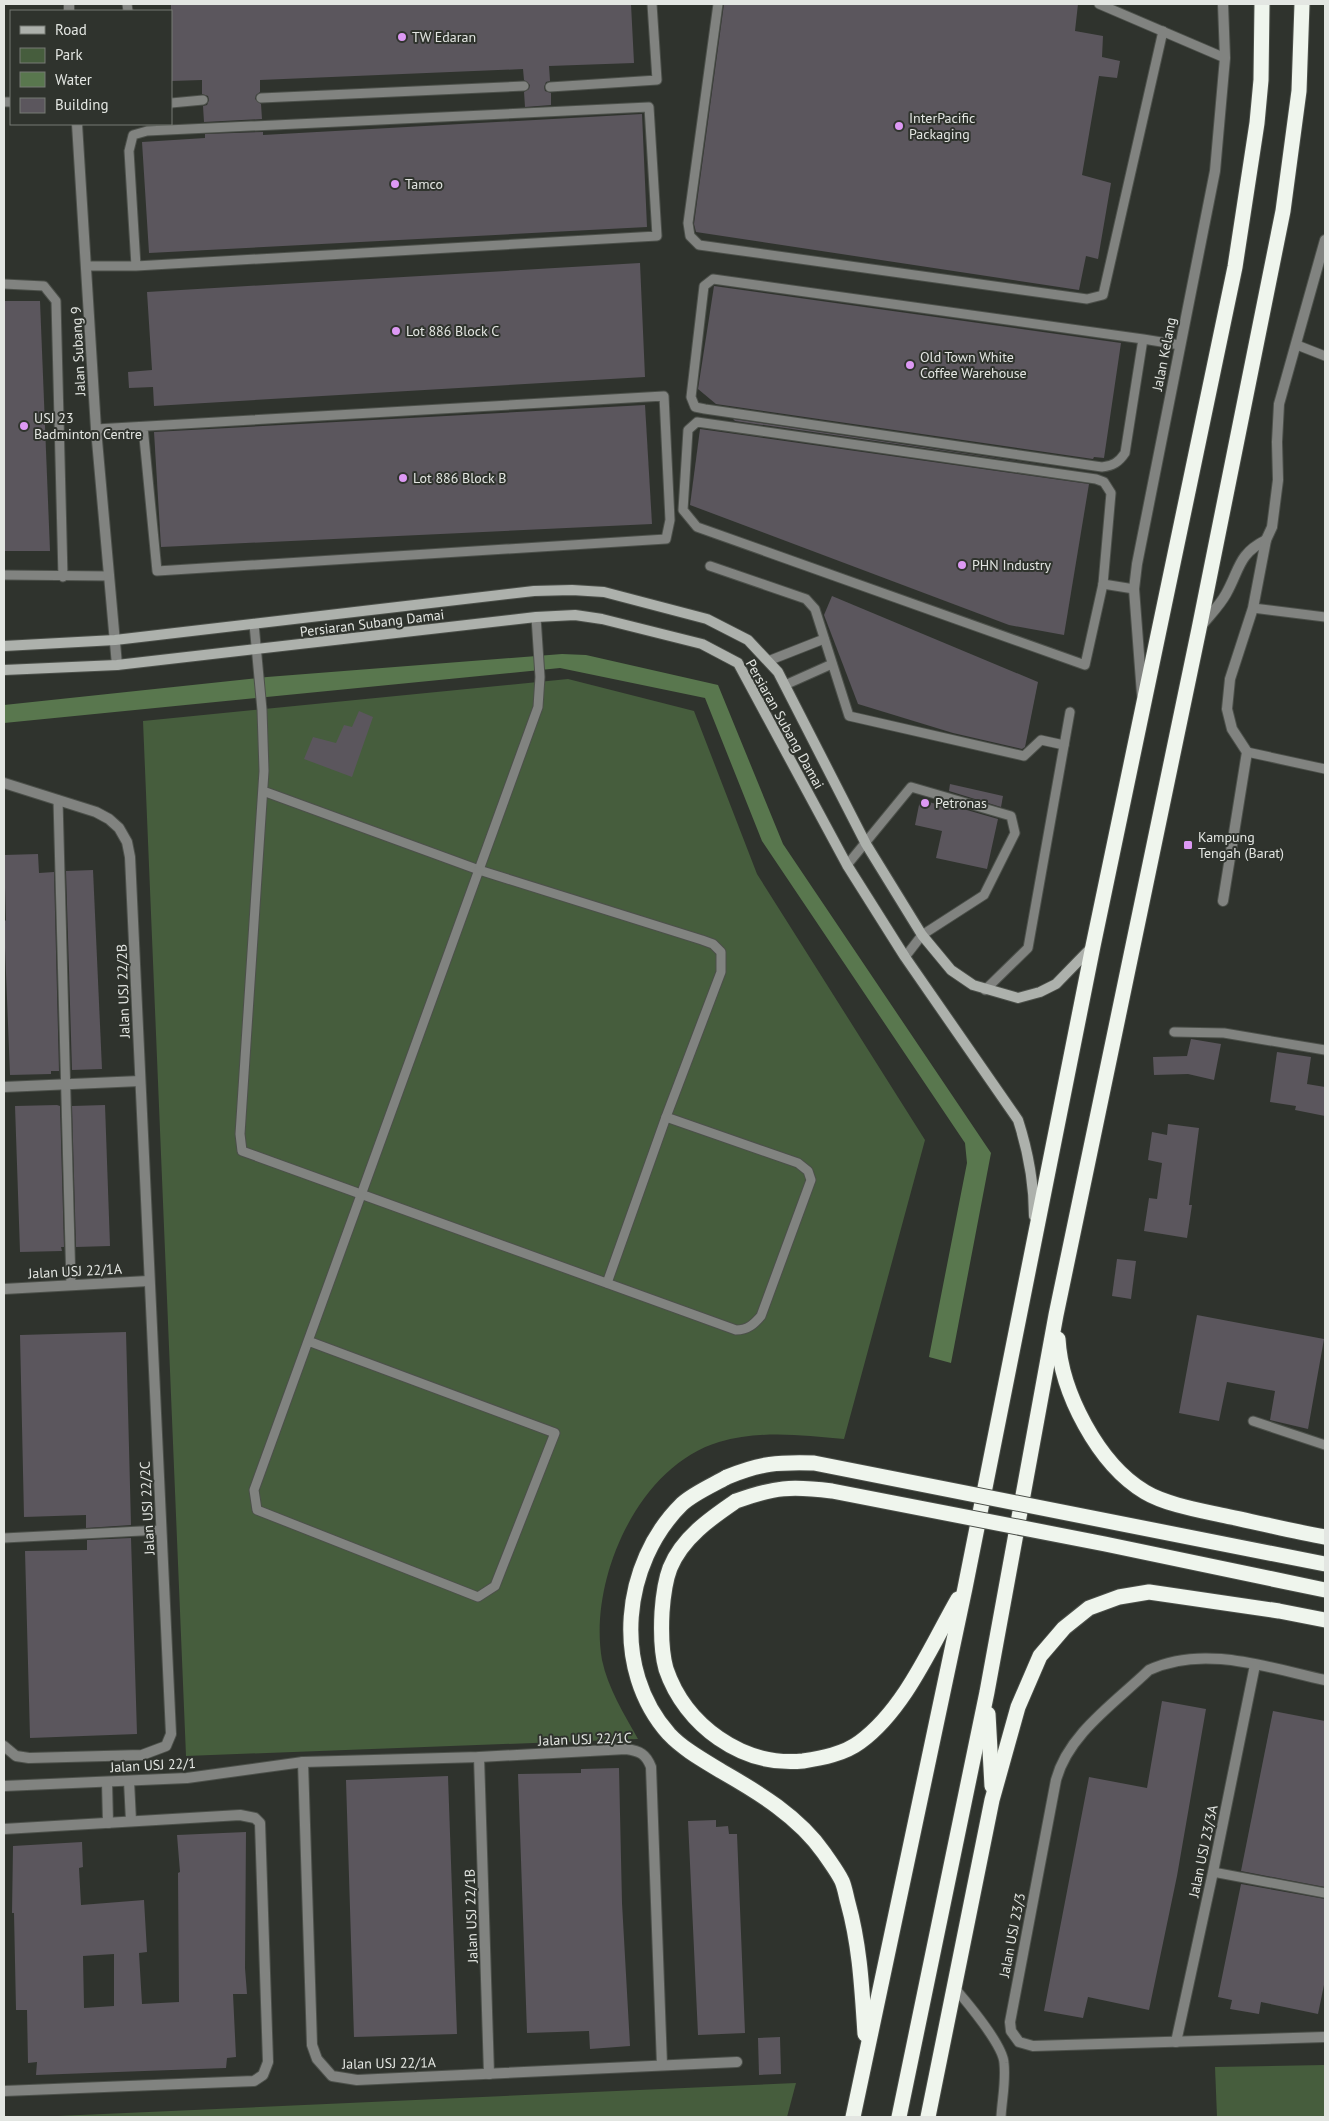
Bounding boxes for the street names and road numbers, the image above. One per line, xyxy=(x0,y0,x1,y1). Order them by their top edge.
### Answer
street label: Jalan Subang 9 xyxy=(67,306,89,397)
street label: Jalan Kelang xyxy=(1148,316,1180,393)
street label: Persiaran Subang Damai xyxy=(299,605,445,641)
street label: Persiaran Subang Damai xyxy=(742,656,828,792)
street label: Jalan USJ 22/2B xyxy=(112,944,134,1039)
street label: Jalan USJ 22/1A xyxy=(27,1260,123,1282)
street label: Jalan USJ 22/2C xyxy=(136,1461,158,1556)
street label: Jalan USJ 22/1C xyxy=(537,1728,632,1750)
street label: Jalan USJ 22/1 xyxy=(109,1754,196,1776)
street label: Jalan USJ 23/3A xyxy=(1184,1802,1222,1900)
street label: Jalan USJ 22/1B xyxy=(460,1869,482,1964)
street label: Jalan USJ 23/3 xyxy=(995,1891,1029,1980)
street label: Jalan USJ 22/1A xyxy=(341,2053,437,2073)

